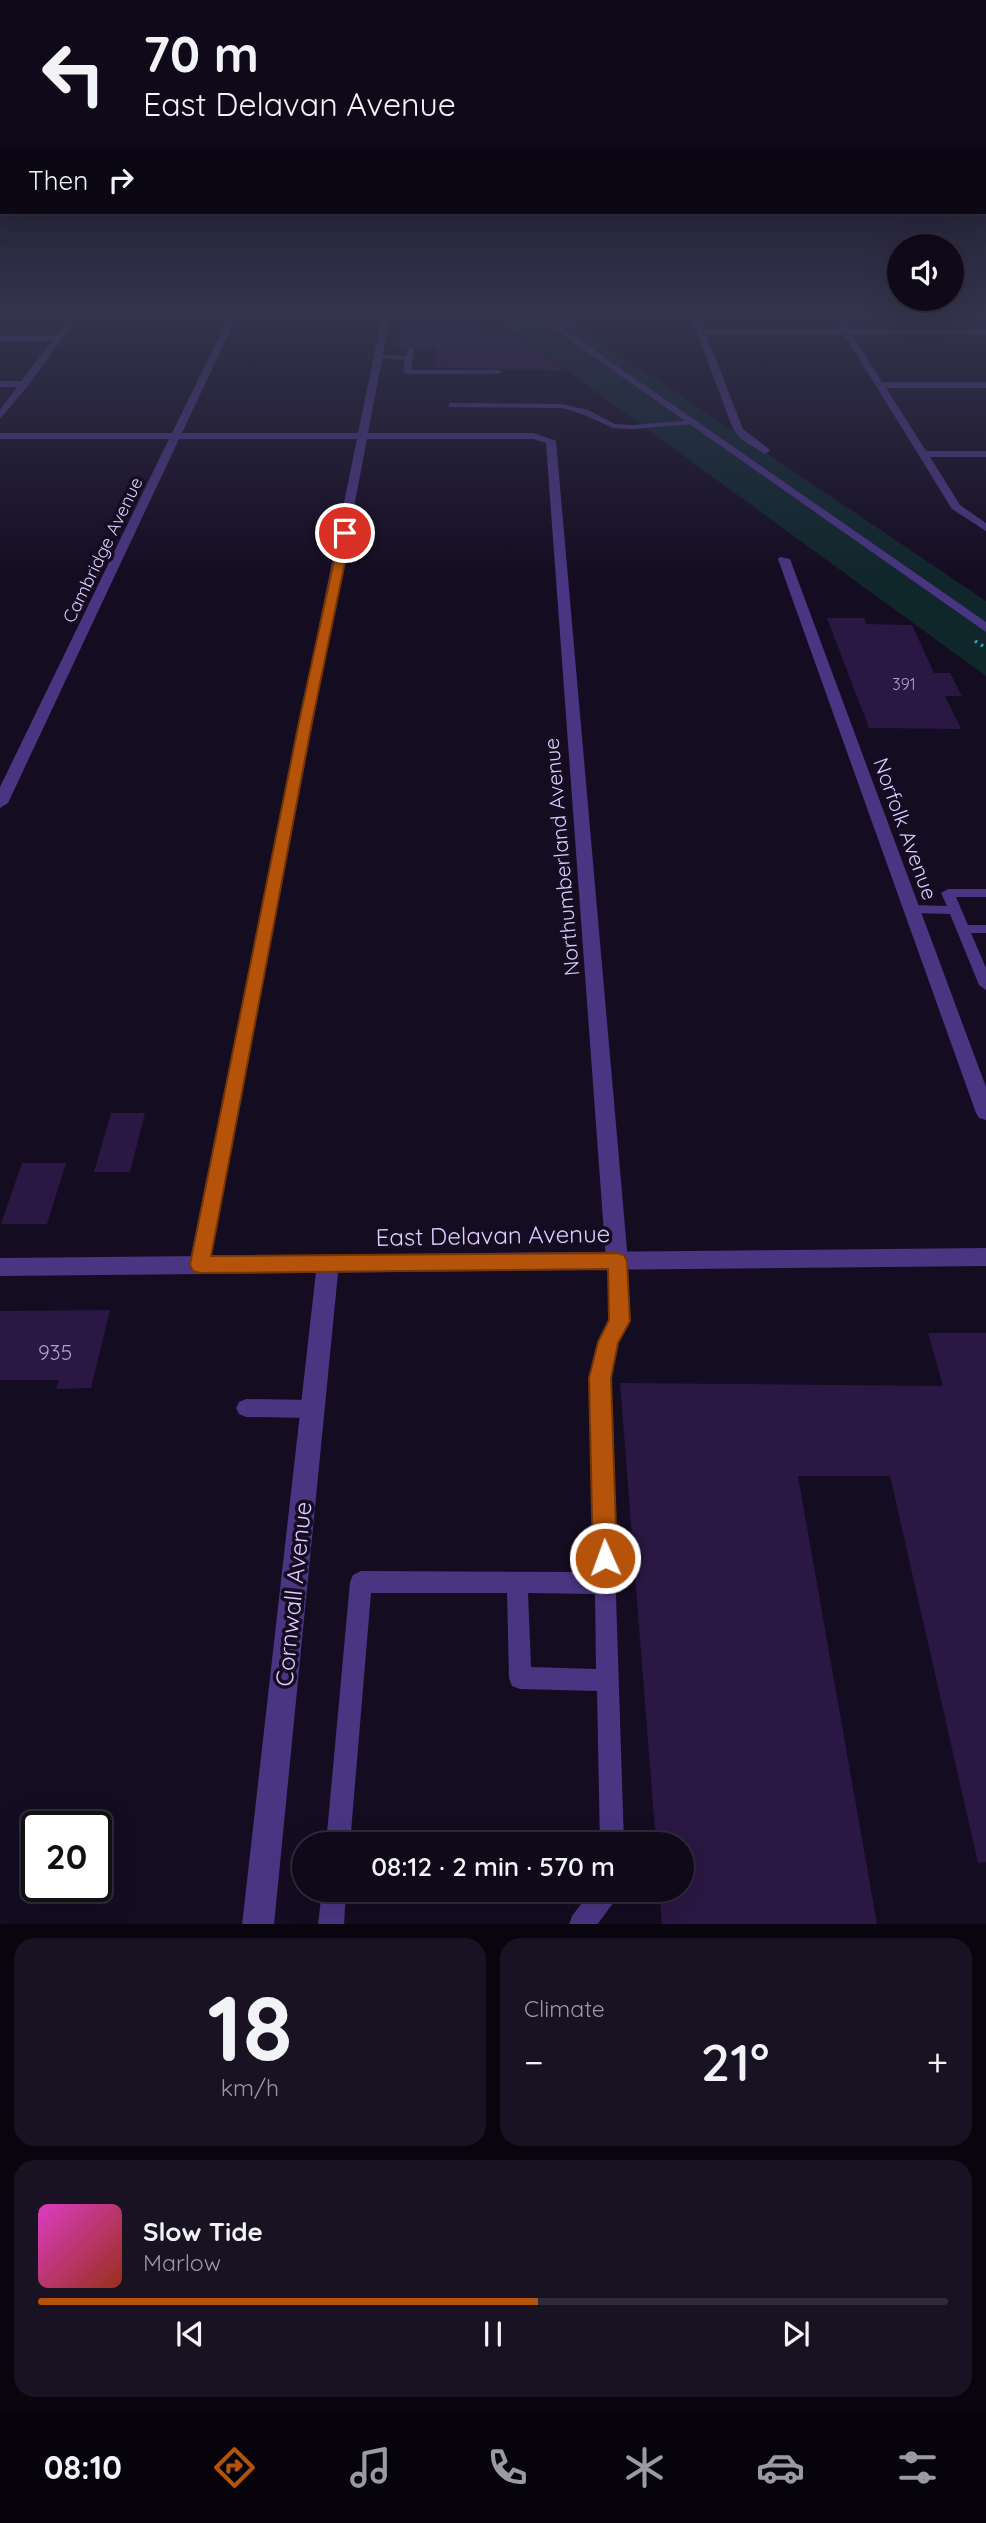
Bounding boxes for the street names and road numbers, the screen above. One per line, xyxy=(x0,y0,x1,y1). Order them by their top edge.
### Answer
street label: Cambridge Avenue xyxy=(57,473,148,626)
street label: Northumberland Avenue xyxy=(538,737,584,977)
street label: Norfolk Avenue xyxy=(868,754,944,903)
street label: East Delavan Avenue xyxy=(375,1218,611,1252)
street label: Cornwall Avenue xyxy=(268,1500,318,1688)

